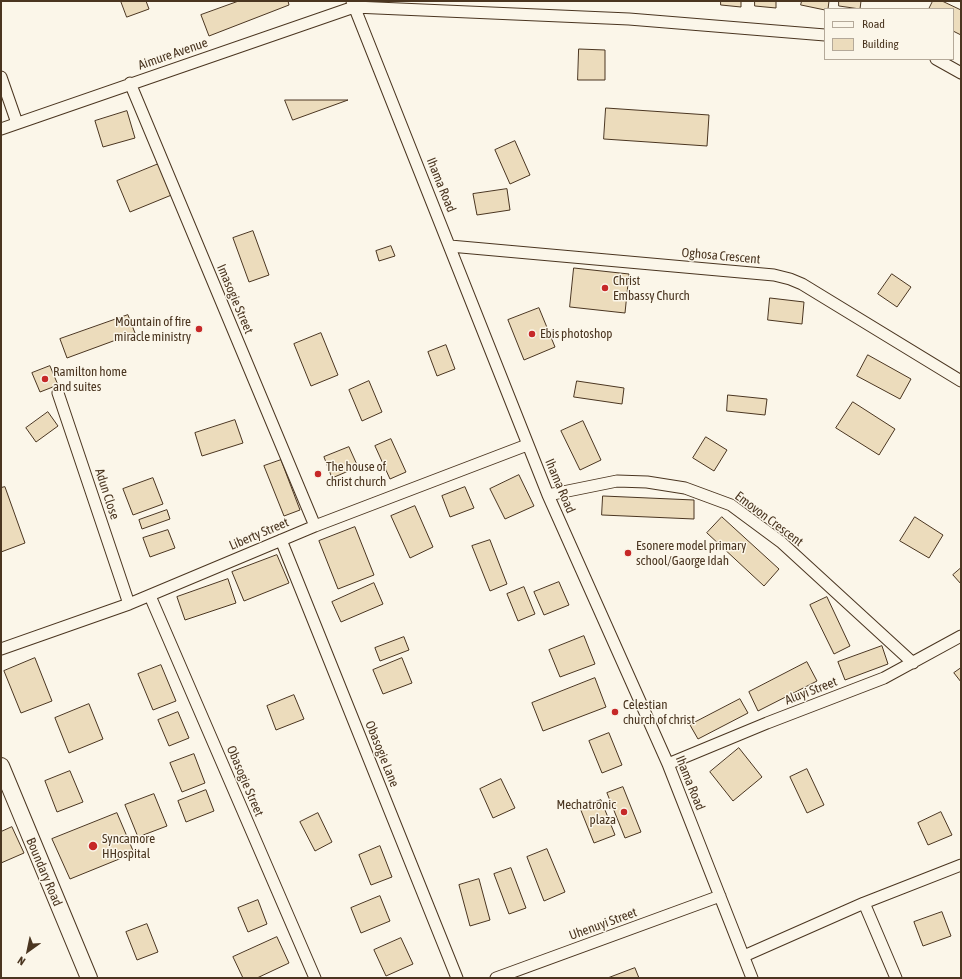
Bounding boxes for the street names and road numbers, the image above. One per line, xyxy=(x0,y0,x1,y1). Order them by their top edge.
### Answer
street label: Aimure Avenue xyxy=(136,35,210,73)
street label: Ihama Road xyxy=(423,155,459,215)
street label: Oghosa Crescent xyxy=(681,245,761,267)
street label: Imasogie Street xyxy=(213,262,257,336)
street label: Ihama Road xyxy=(542,456,578,516)
street label: Adun Close xyxy=(91,467,123,521)
street label: Emovon Crescent xyxy=(732,488,806,550)
street label: Liberty Street xyxy=(227,514,291,554)
street label: Aluyi Street xyxy=(783,674,839,708)
street label: Obasogie Lane xyxy=(362,719,402,789)
street label: Obasogie Street xyxy=(223,743,267,819)
street label: Ihama Road xyxy=(672,753,708,813)
street label: Boundary Road xyxy=(23,835,65,909)
street label: Uhenuyi Street xyxy=(567,905,639,943)

